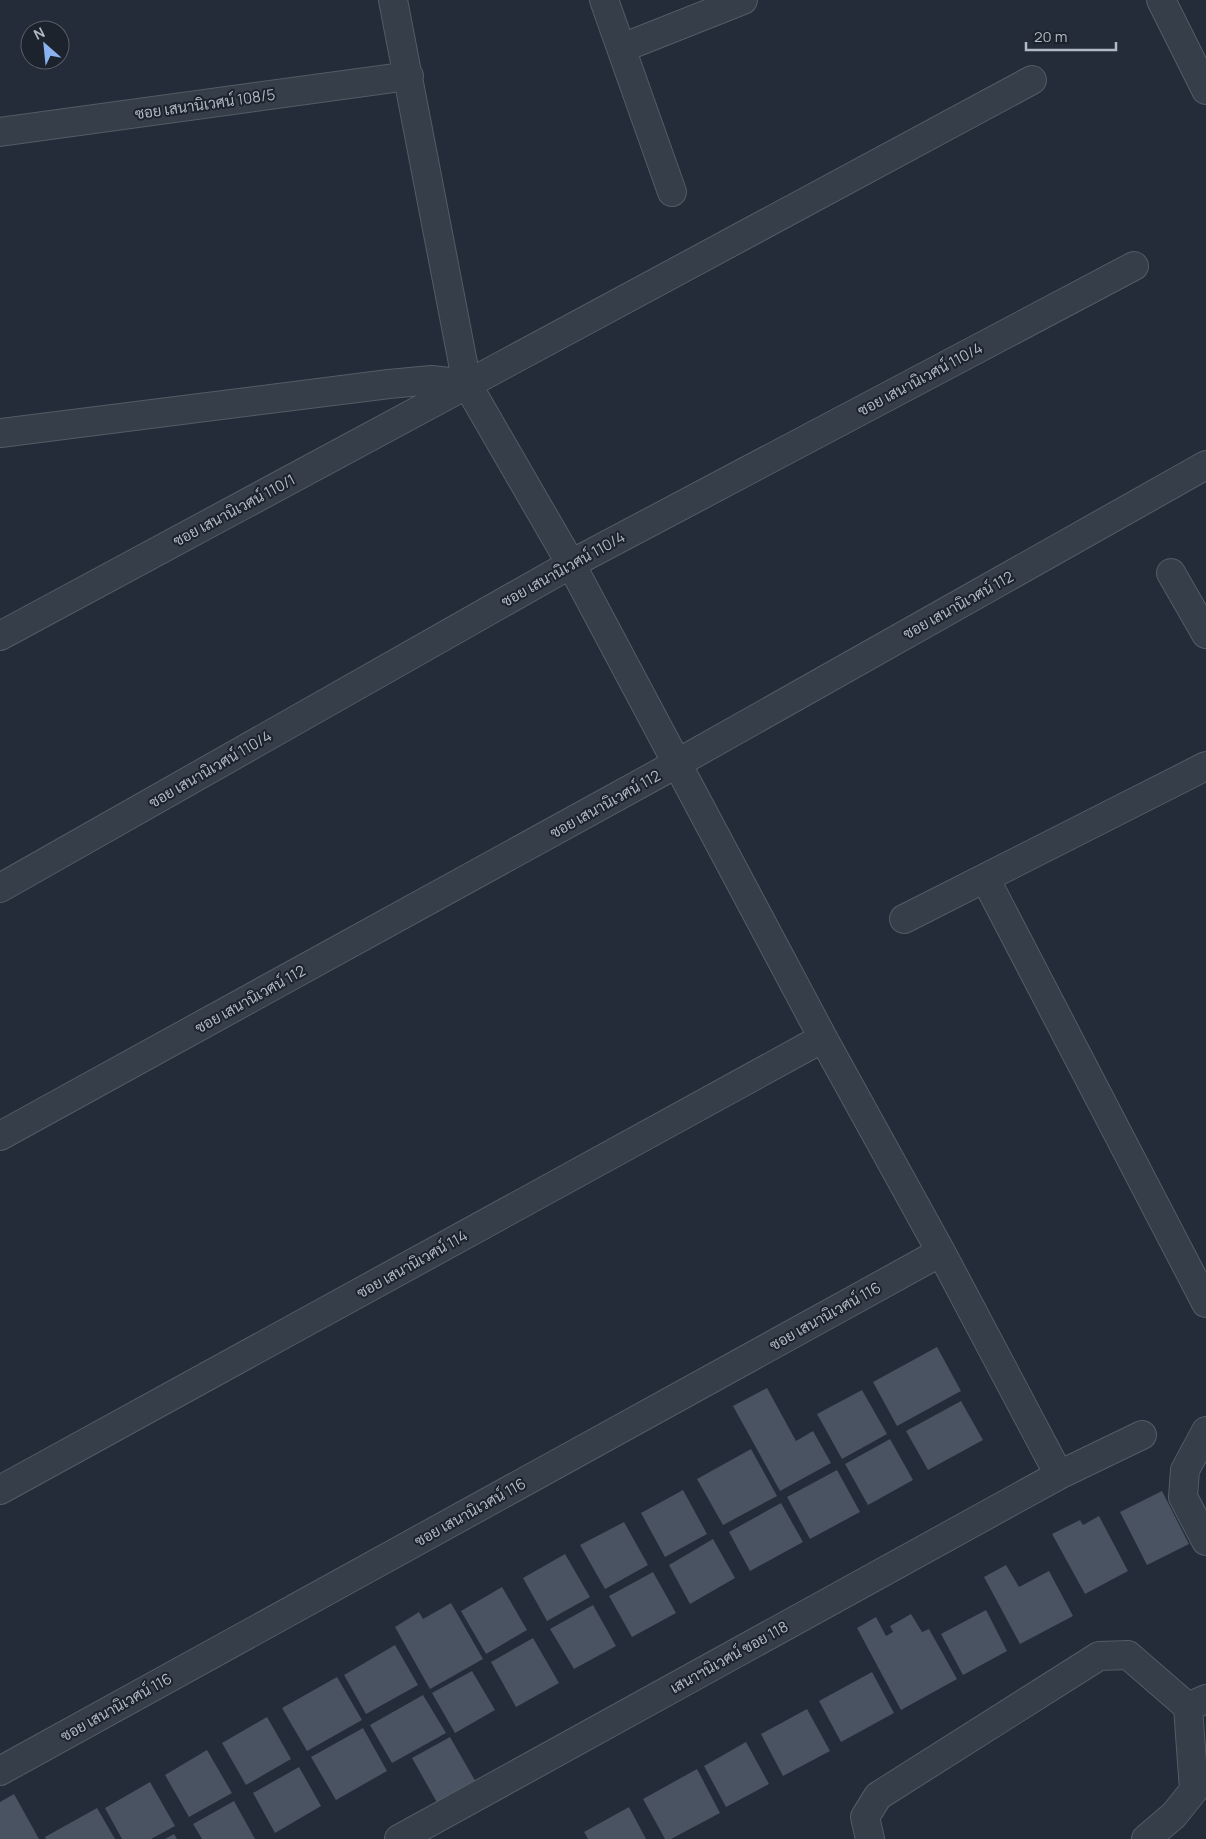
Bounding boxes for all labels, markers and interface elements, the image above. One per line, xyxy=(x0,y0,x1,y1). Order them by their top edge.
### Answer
north arrow xyxy=(20,20,70,70)
scale bar xyxy=(1026,20,1116,52)
text: N xyxy=(30,22,48,44)
text: 20 m xyxy=(1034,26,1067,47)
street label: ซอย เสนานิเวศน์ 108/5 xyxy=(133,84,277,124)
street label: ซอย เสนานิเวศน์ 110/4 xyxy=(854,337,986,421)
street label: ซอย เสนานิเวศน์ 110/1 xyxy=(169,469,299,551)
street label: ซอย เสนานิเวศน์ 110/4 xyxy=(497,526,629,612)
street label: ซอย เสนานิเวศน์ 112 xyxy=(899,566,1017,644)
street label: ซอย เสนานิเวศน์ 110/4 xyxy=(145,725,275,813)
street label: ซอย เสนานิเวศน์ 112 xyxy=(546,765,664,843)
street label: ซอย เสนานิเวศน์ 112 xyxy=(191,960,309,1038)
street label: ซอย เสนานิเวศน์ 114 xyxy=(353,1225,471,1303)
street label: ซอย เสนานิเวศน์ 116 xyxy=(766,1277,884,1355)
street label: ซอย เสนานิเวศน์ 116 xyxy=(411,1473,529,1551)
street label: เสนาฯนิเวศน์ ซอย 118 xyxy=(666,1616,792,1698)
street label: ซอย เสนานิเวศน์ 116 xyxy=(57,1668,175,1746)

